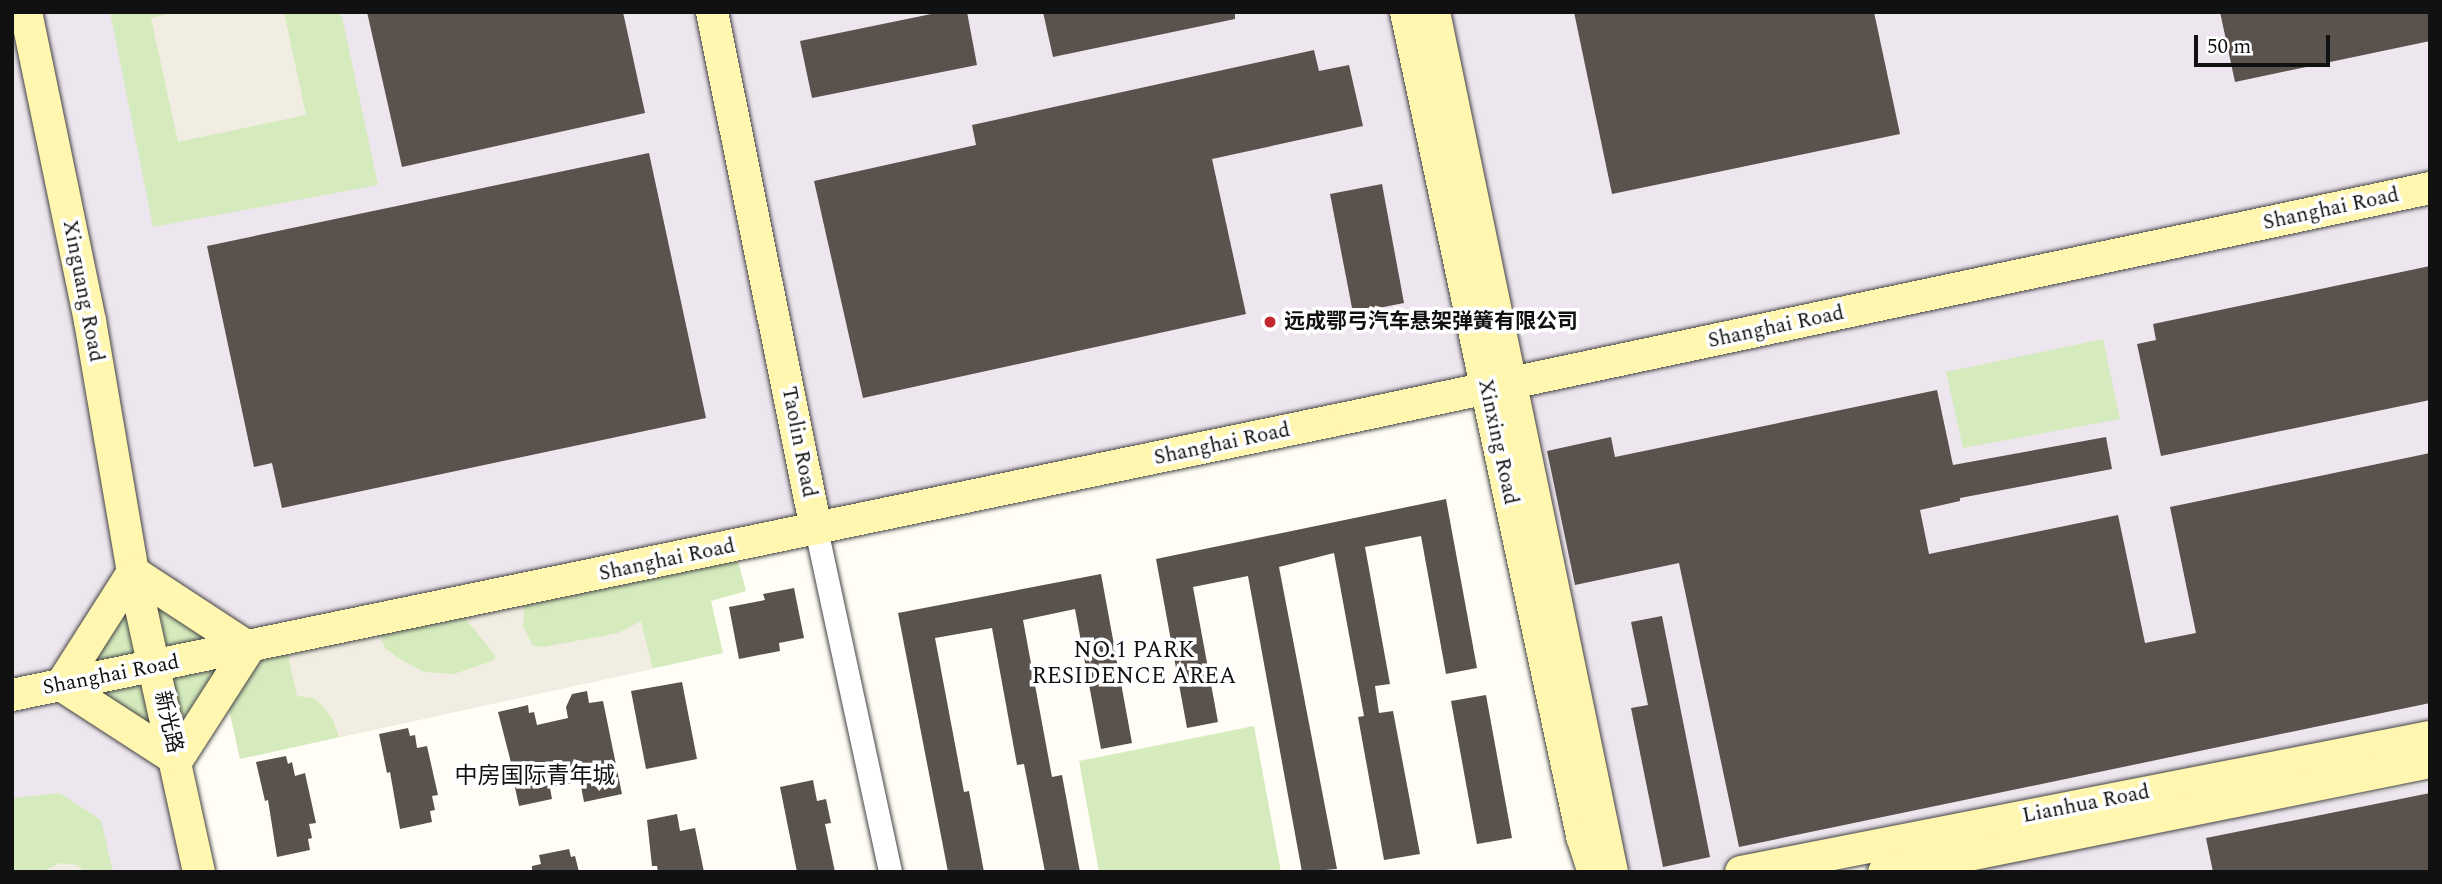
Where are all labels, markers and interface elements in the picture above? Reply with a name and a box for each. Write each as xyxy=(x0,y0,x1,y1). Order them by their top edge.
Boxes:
scale bar xyxy=(2197,21,2334,65)
text: 50 m xyxy=(2207,31,2251,63)
street label: Shanghai Road xyxy=(2261,182,2401,236)
street label: Xinguang Road xyxy=(57,218,109,364)
street label: Shanghai Road xyxy=(1706,300,1846,354)
place label: 远成鄂弓汽车悬架弹簧有限公司 xyxy=(1284,309,1578,335)
marker: 远成鄂弓汽车悬架弹簧有限公司 xyxy=(1262,314,1278,330)
street label: Xinxing Road xyxy=(1472,377,1524,507)
street label: Taolin Road xyxy=(776,384,822,500)
street label: Shanghai Road xyxy=(1152,417,1292,471)
street label: Shanghai Road xyxy=(597,533,737,587)
district label: NO.1 PARK RESIDENCE AREA xyxy=(1019,637,1249,691)
street label: Shanghai Road xyxy=(41,649,181,701)
street label: 新光路 xyxy=(149,688,187,756)
district label: 中房国际青年城 xyxy=(455,763,615,791)
street label: Lianhua Road xyxy=(2020,779,2152,829)

